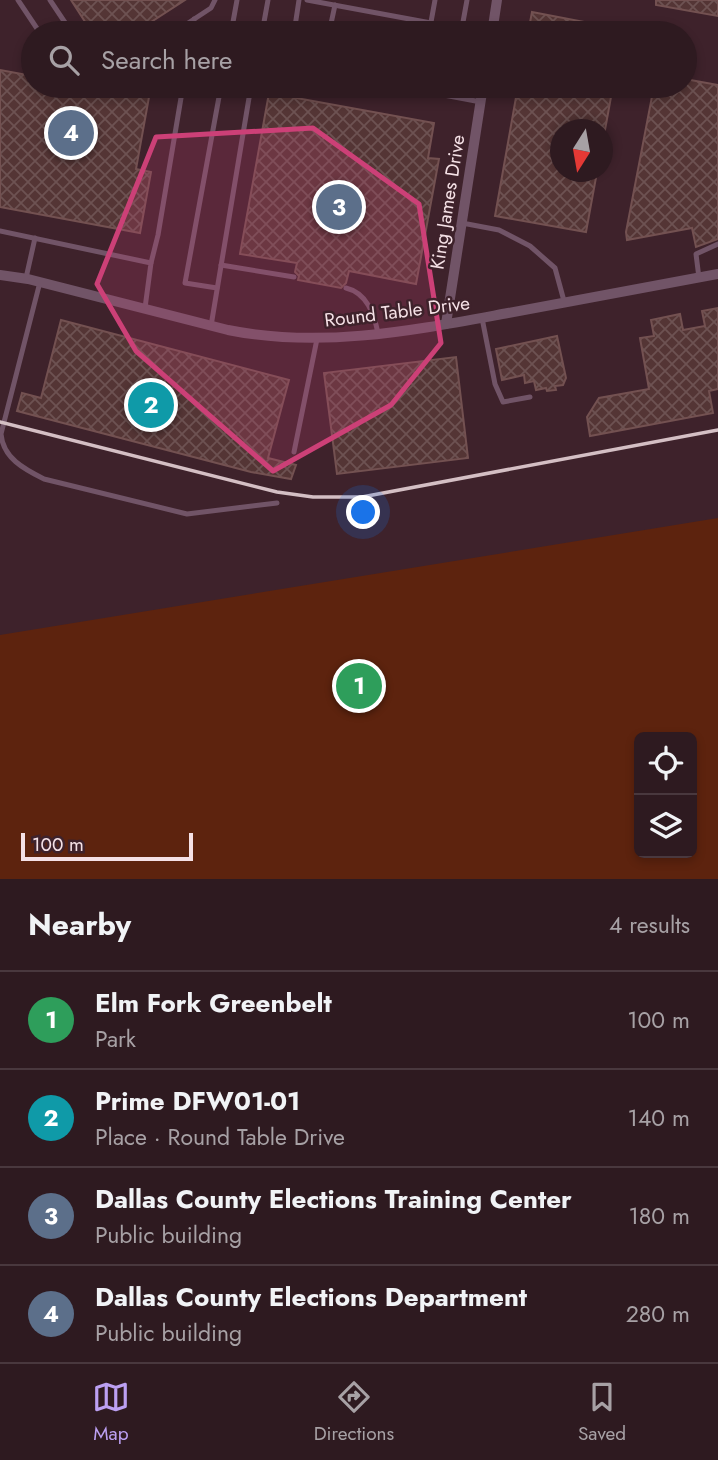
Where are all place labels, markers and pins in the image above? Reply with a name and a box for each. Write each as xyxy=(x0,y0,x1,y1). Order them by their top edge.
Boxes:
pin: 4 xyxy=(48,107,94,159)
pin: 3 xyxy=(316,181,362,233)
pin: 2 xyxy=(128,379,174,431)
pin: 1 xyxy=(336,660,382,712)

